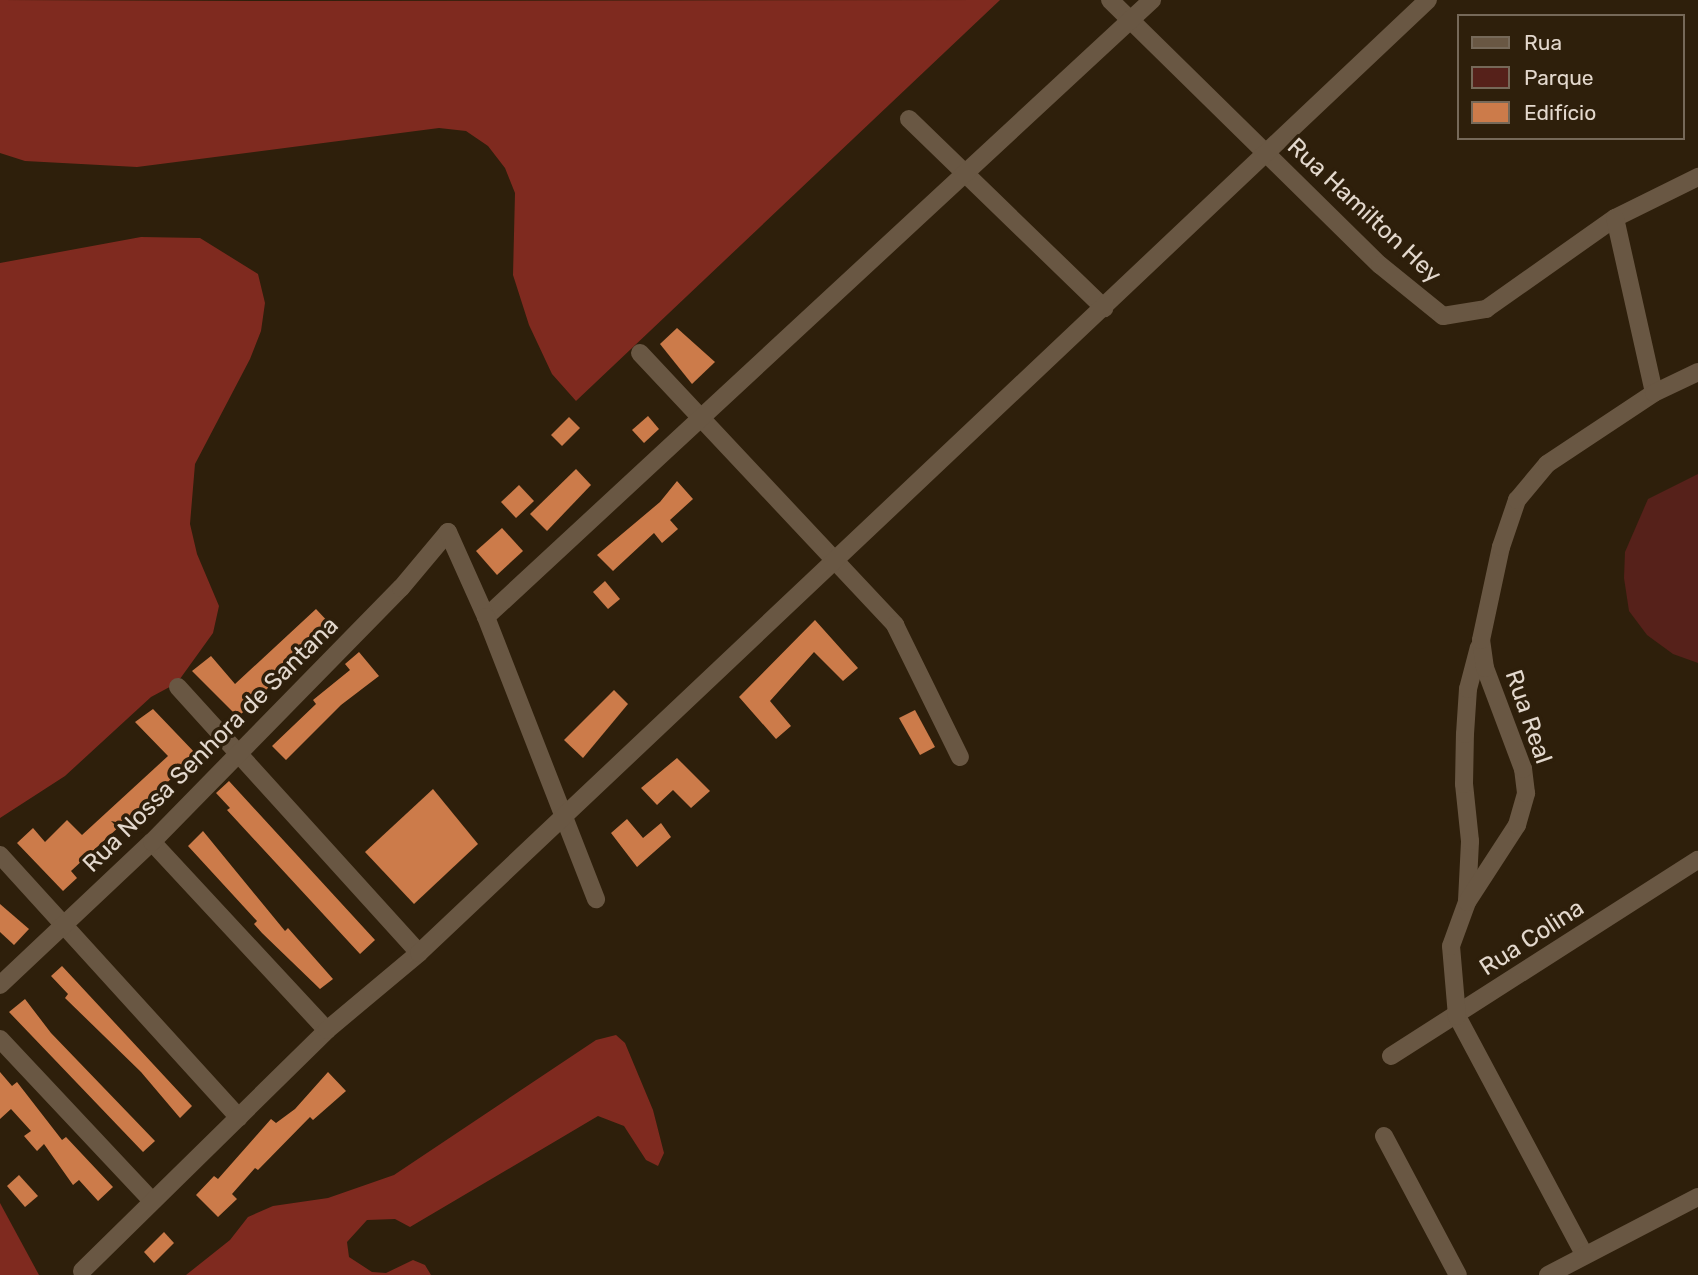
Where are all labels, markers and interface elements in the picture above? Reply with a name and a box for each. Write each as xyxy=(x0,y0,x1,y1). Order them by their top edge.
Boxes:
legend xyxy=(1456,14,1684,140)
text: Rua xyxy=(1524,30,1562,55)
text: Parque xyxy=(1524,65,1594,90)
text: Edifício xyxy=(1524,100,1596,125)
street label: Rua Hamilton Hey xyxy=(1281,132,1447,290)
street label: Rua Nossa Senhora de Santana xyxy=(77,611,345,879)
street label: Rua Real xyxy=(1499,666,1557,768)
street label: Rua Colina xyxy=(1474,894,1590,982)

